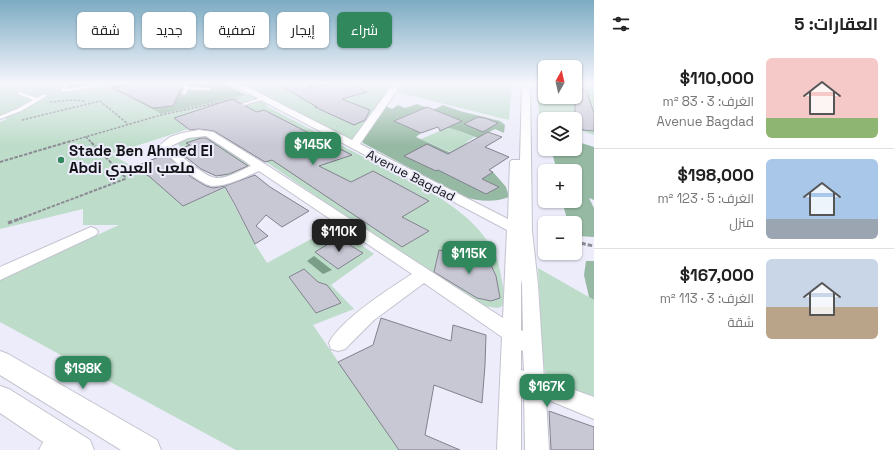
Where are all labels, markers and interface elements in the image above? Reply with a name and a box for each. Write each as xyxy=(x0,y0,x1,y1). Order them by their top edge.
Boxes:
chip: شقة xyxy=(77,12,134,48)
chip: جديد xyxy=(142,12,196,48)
chip: تصفية xyxy=(204,12,269,48)
chip: إيجار xyxy=(277,12,329,48)
chip: شراء xyxy=(337,12,392,48)
icon: filters xyxy=(610,13,632,35)
text: العقارات: 5 xyxy=(794,13,878,35)
north arrow xyxy=(538,60,582,104)
map controls xyxy=(538,60,582,260)
text: $110,000 xyxy=(680,67,754,89)
icon: home xyxy=(798,74,846,122)
text: الغرف: 3 · 83 m² xyxy=(662,93,754,110)
button: layers xyxy=(538,112,582,156)
text: Avenue Bagdad xyxy=(656,113,754,130)
pin: $145K xyxy=(285,132,341,166)
text: $145K xyxy=(294,136,332,153)
place label: Stade Ben Ahmed El Abdi ملعب العبدي xyxy=(69,141,213,180)
street label: Avenue Bagdad xyxy=(363,146,458,205)
marker: Stade Ben Ahmed El Abdi ملعب العبدي xyxy=(56,155,66,165)
button: + xyxy=(538,164,582,208)
text: $198,000 xyxy=(677,164,754,186)
icon: home xyxy=(798,175,846,223)
text: الغرف: 5 · 123 m² xyxy=(657,190,754,207)
text: منزل xyxy=(729,214,754,231)
button: − xyxy=(538,216,582,260)
pin: $110K xyxy=(311,219,367,253)
text: $110K xyxy=(321,223,357,240)
pin: $115K xyxy=(441,241,497,275)
text: $115K xyxy=(451,245,487,262)
text: $167,000 xyxy=(680,264,754,286)
icon: home xyxy=(798,275,846,323)
text: الغرف: 3 · 113 m² xyxy=(660,290,754,307)
text: شقة xyxy=(727,314,754,331)
pin: $198K xyxy=(55,356,111,390)
text: $198K xyxy=(64,360,102,377)
pin: $167K xyxy=(519,374,575,408)
text: $167K xyxy=(529,378,565,395)

